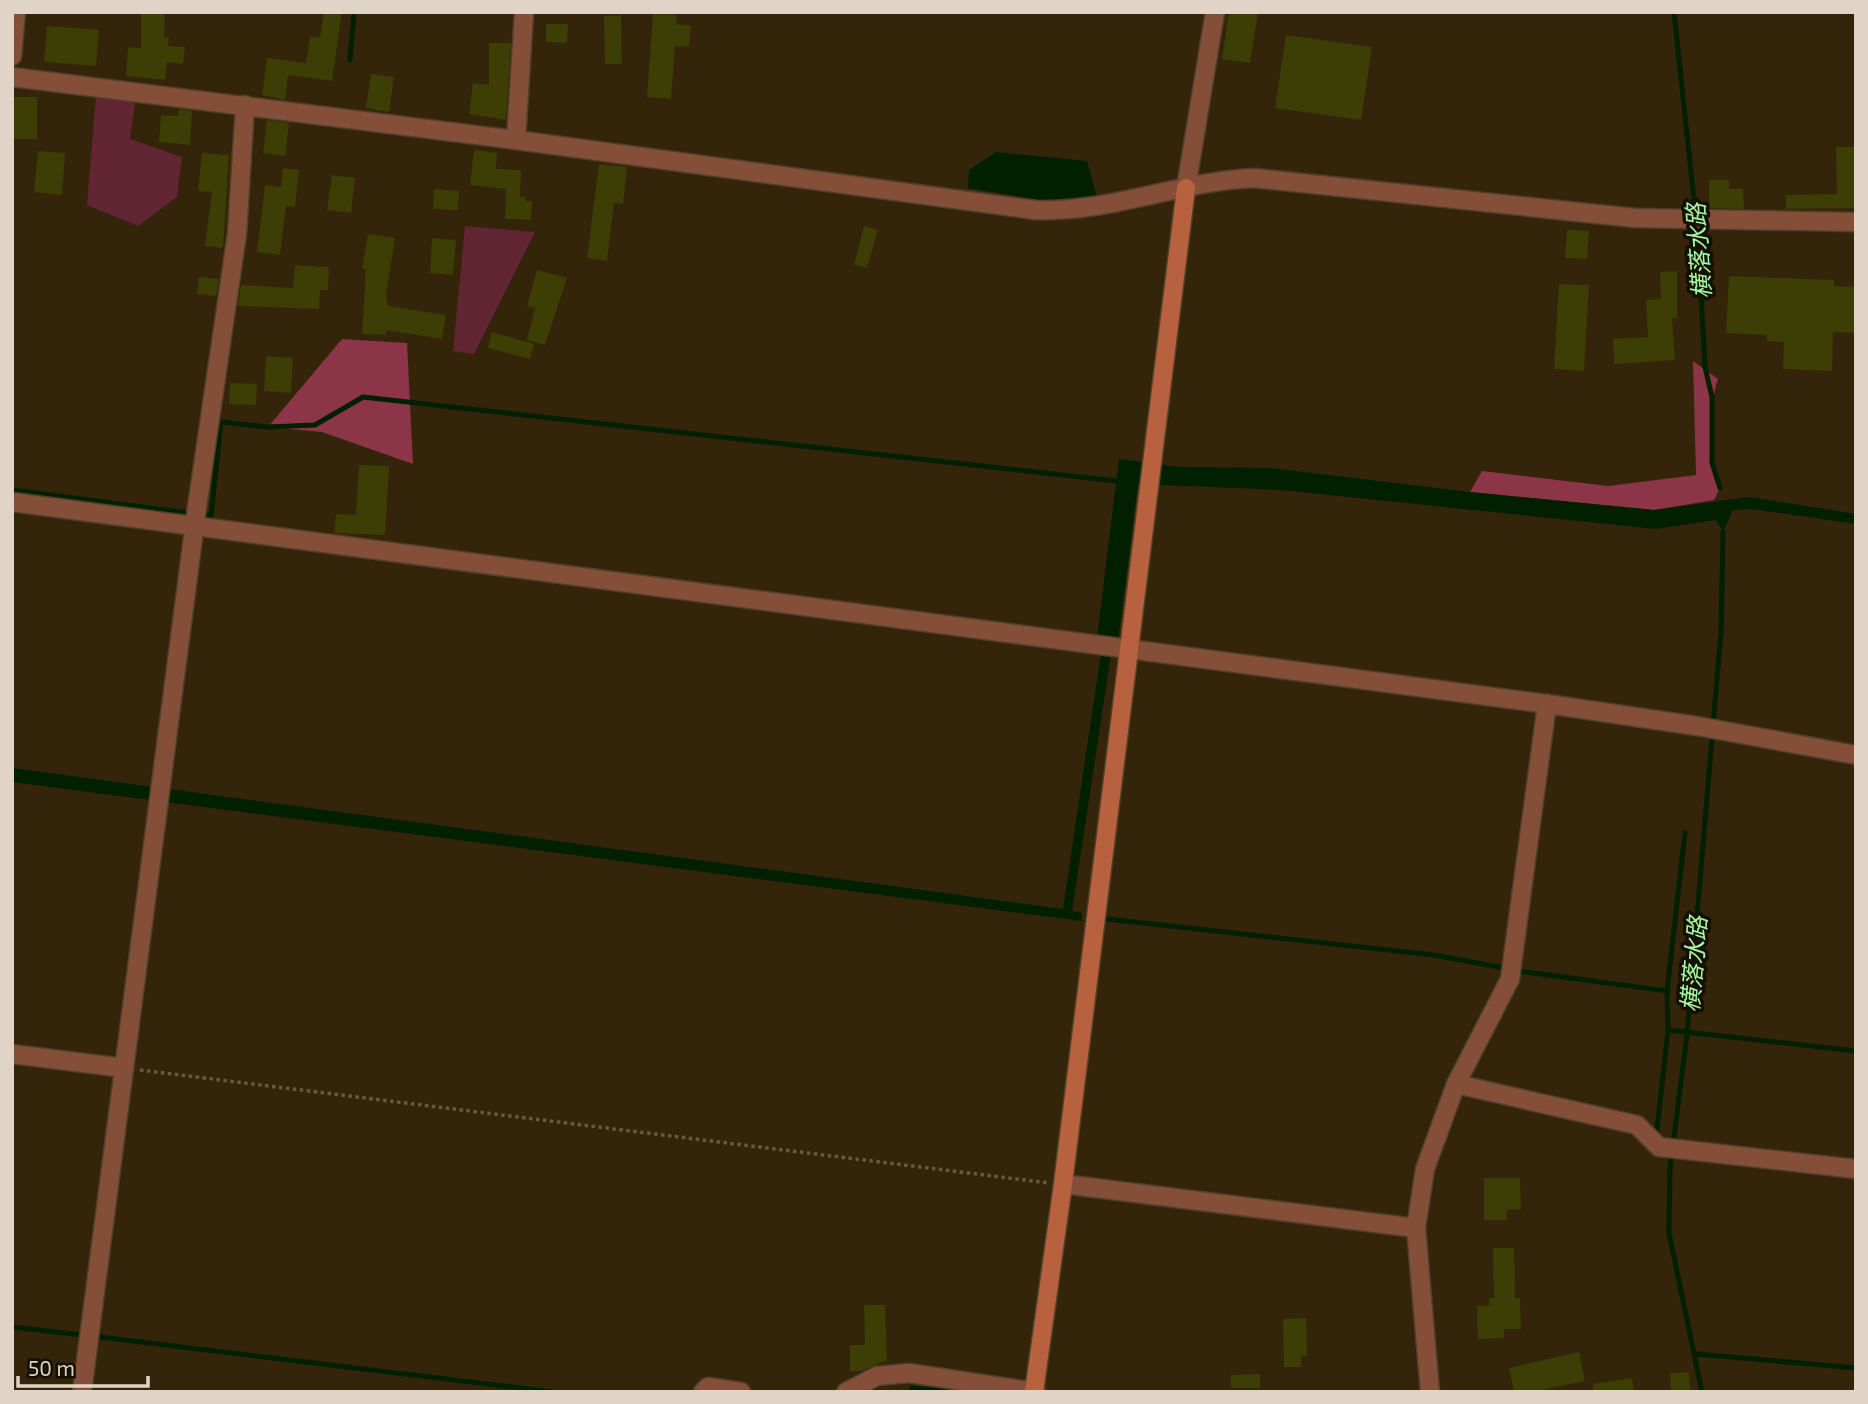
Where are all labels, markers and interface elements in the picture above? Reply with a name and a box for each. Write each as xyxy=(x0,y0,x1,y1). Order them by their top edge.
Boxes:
water label: 横落水路 xyxy=(1680,200,1716,300)
water label: 横落水路 xyxy=(1674,913,1712,1013)
scale bar xyxy=(18,1344,147,1388)
text: 50 m xyxy=(28,1355,75,1380)

